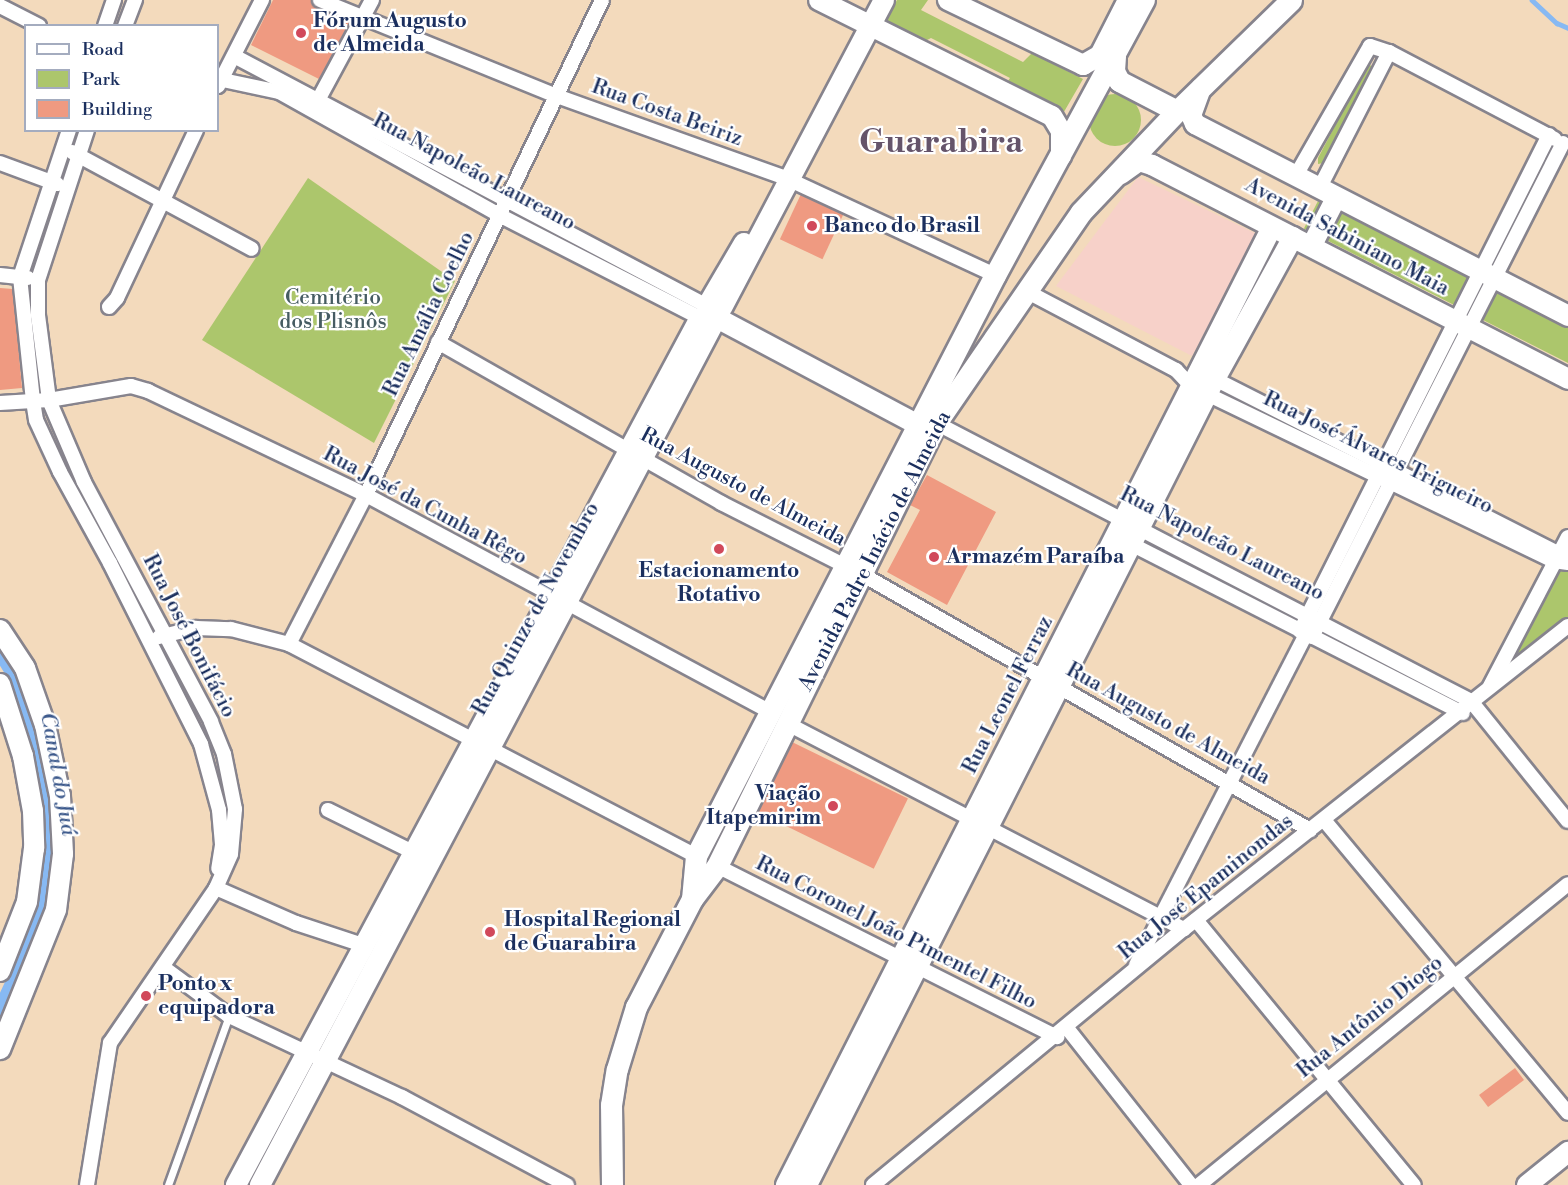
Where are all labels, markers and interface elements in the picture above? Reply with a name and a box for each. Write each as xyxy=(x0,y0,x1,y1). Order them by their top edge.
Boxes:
place label: Fórum Augusto de Almeida xyxy=(313,8,467,58)
legend xyxy=(24,24,219,132)
marker: Fórum Augusto de Almeida xyxy=(294,26,308,40)
text: Road xyxy=(82,38,124,61)
text: Park xyxy=(82,68,119,91)
street label: Rua Costa Beiriz xyxy=(588,74,746,152)
text: Building xyxy=(82,98,152,121)
street label: Rua Napoleão Laureano xyxy=(368,108,580,236)
district label: Guarabira xyxy=(859,123,1023,163)
street label: Avenida Sabiniano Maia xyxy=(1241,172,1453,302)
place label: Banco do Brasil xyxy=(824,213,980,239)
marker: Banco do Brasil xyxy=(805,219,819,233)
street label: Rua Amália Coelho xyxy=(378,227,480,401)
park label: Cemitério dos Plisnôs xyxy=(279,285,387,335)
street label: Rua José Álvares Trigueiro xyxy=(1259,386,1497,520)
street label: Avenida Padre Inácio de Almeida xyxy=(793,407,957,695)
street label: Rua Augusto de Almeida xyxy=(636,422,850,552)
street label: Rua José da Cunha Rêgo xyxy=(319,442,531,570)
street label: Rua Napoleão Laureano xyxy=(1116,482,1328,606)
street label: Rua Quinze de Novembro xyxy=(467,498,605,720)
marker: Estacionamento Rotativo xyxy=(712,542,726,556)
place label: Armazém Paraíba xyxy=(946,544,1124,570)
street label: Rua José Bonifácio xyxy=(137,550,241,722)
marker: Armazém Paraíba xyxy=(927,550,941,564)
place label: Estacionamento Rotativo xyxy=(639,558,799,608)
street label: Rua Leonel Ferraz xyxy=(957,612,1059,778)
street label: Rua Augusto de Almeida xyxy=(1062,657,1274,791)
water label: Canal do Juá xyxy=(34,710,82,838)
place label: Viação Itapemirim xyxy=(706,781,821,831)
marker: Viação Itapemirim xyxy=(826,799,840,813)
street label: Rua José Epaminondas xyxy=(1114,809,1298,965)
street label: Rua Coronel João Pimentel Filho xyxy=(751,851,1041,1015)
place label: Hospital Regional de Guarabira xyxy=(504,907,681,957)
marker: Hospital Regional de Guarabira xyxy=(481,923,499,941)
street label: Rua Antônio Diogo xyxy=(1292,950,1448,1084)
place label: Ponto x equipadora xyxy=(158,971,275,1021)
marker: Ponto x equipadora xyxy=(139,989,153,1003)

